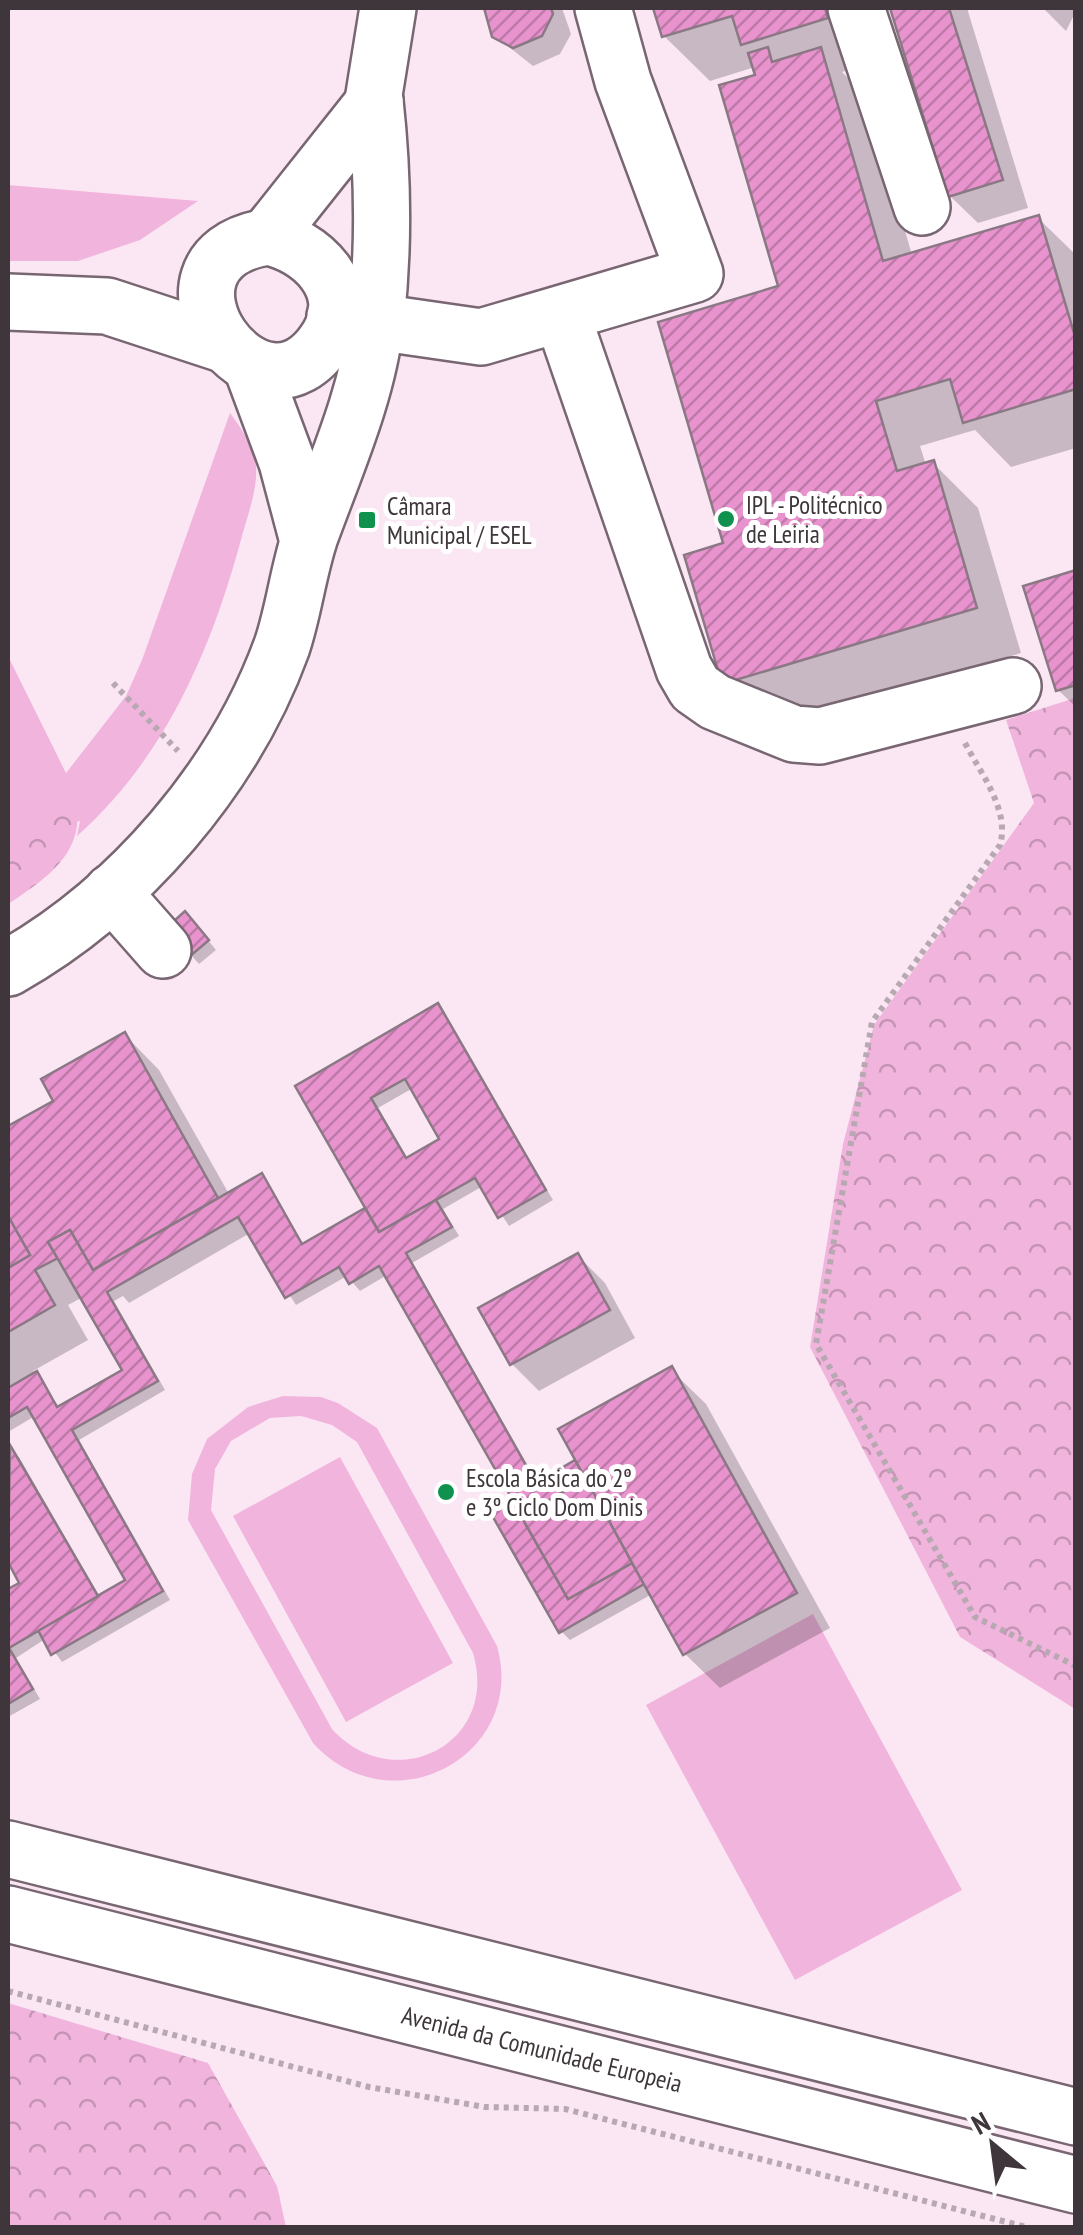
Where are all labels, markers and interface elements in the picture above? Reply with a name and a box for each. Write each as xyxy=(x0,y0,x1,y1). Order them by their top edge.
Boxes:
place label: IPL - Politécnico de Leiria xyxy=(746,489,883,550)
place label: Câmara Municipal / ESEL xyxy=(387,490,532,551)
marker: IPL - Politécnico de Leiria xyxy=(715,508,737,530)
marker: Câmara Municipal / ESEL xyxy=(356,509,378,531)
place label: Escola Básica do 2º e 3º Ciclo Dom Dinis xyxy=(466,1462,643,1523)
marker: Escola Básica do 2º e 3º Ciclo Dom Dinis xyxy=(435,1481,457,1503)
street label: Avenida da Comunidade Europeia xyxy=(398,1999,686,2099)
north arrow xyxy=(943,2095,1043,2195)
text: N xyxy=(965,2103,996,2143)

